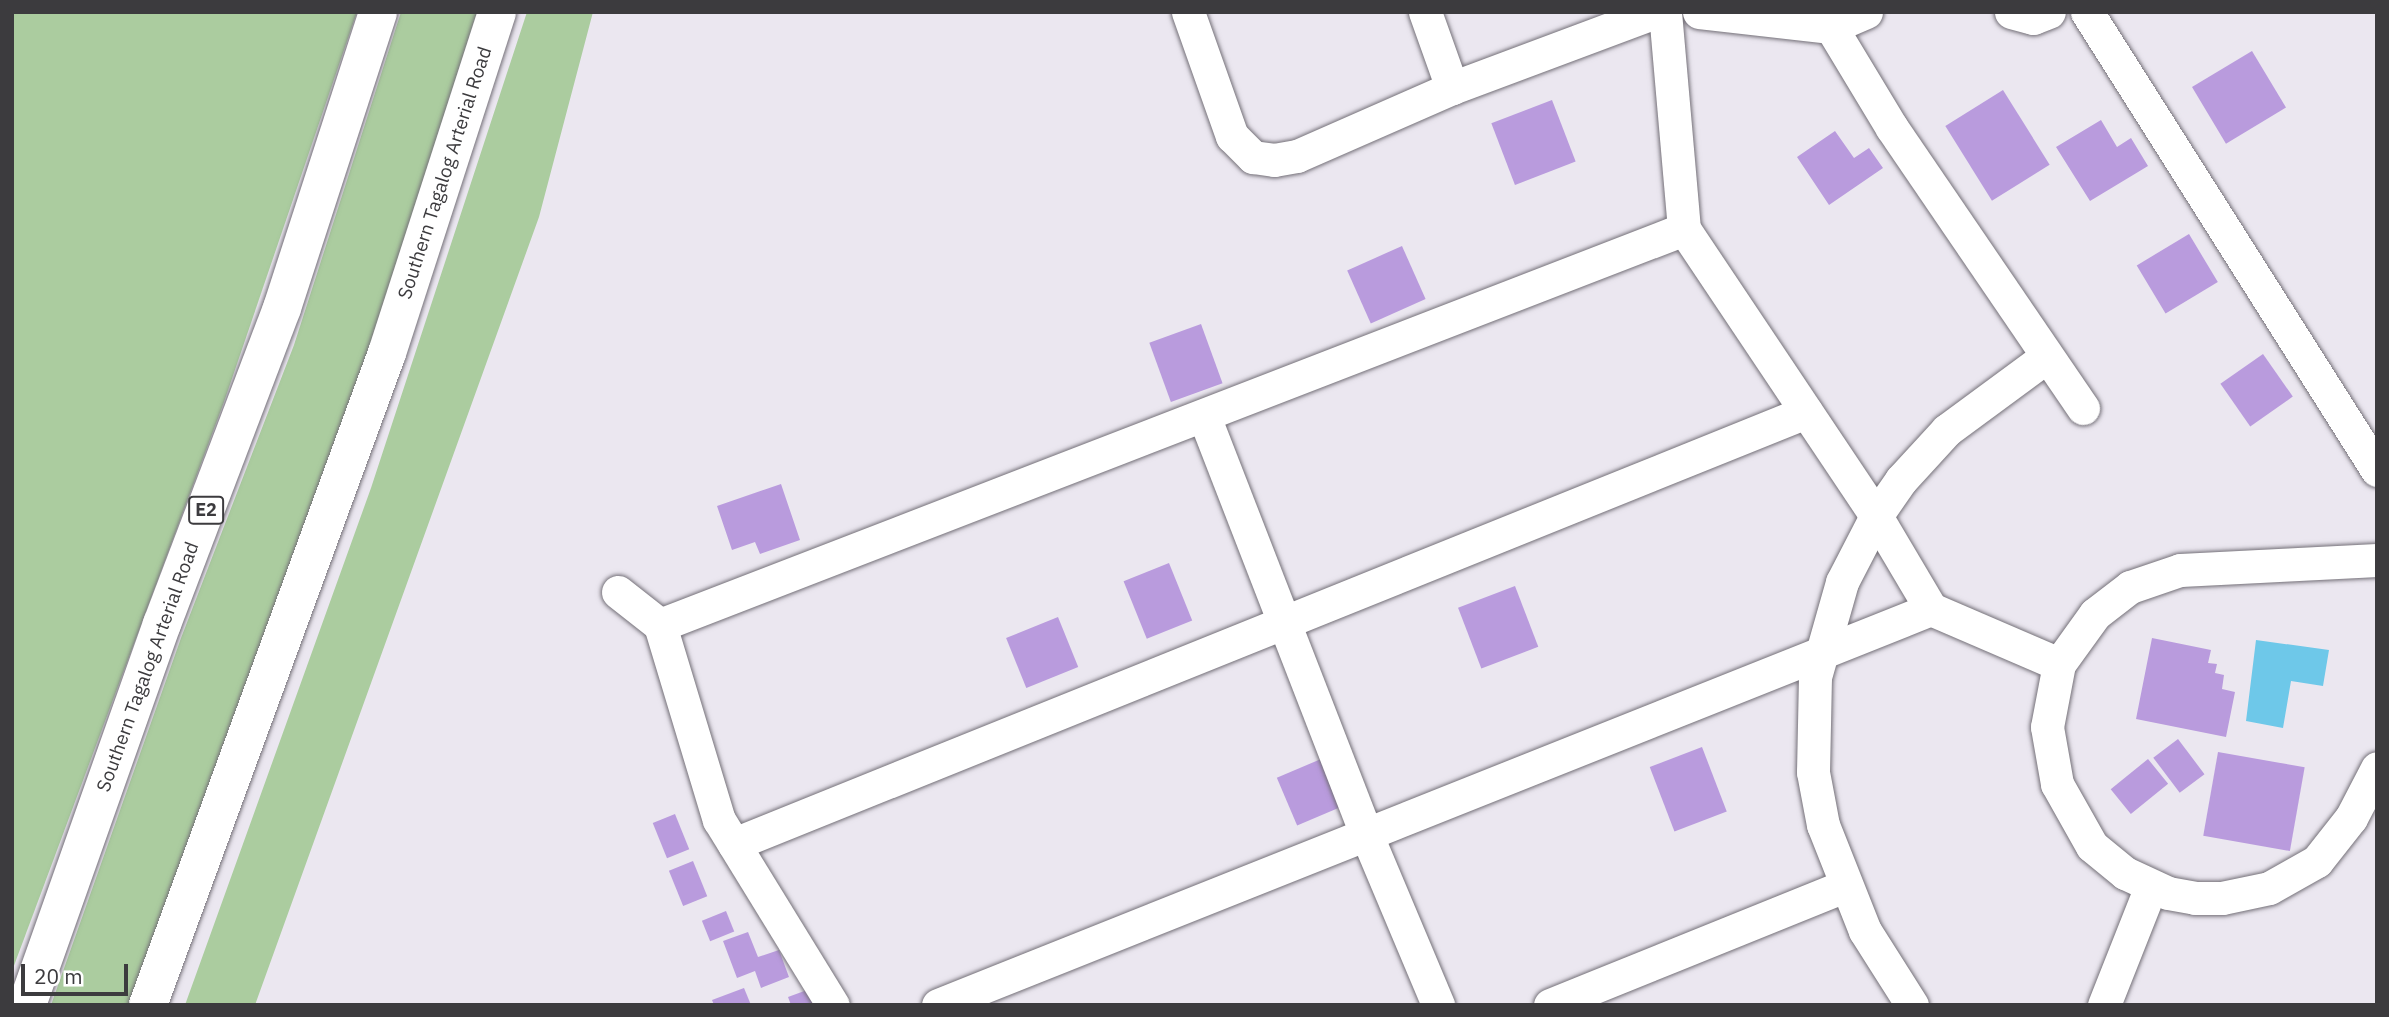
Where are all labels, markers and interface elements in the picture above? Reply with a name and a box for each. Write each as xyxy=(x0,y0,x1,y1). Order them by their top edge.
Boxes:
street label: Southern Tagalog Arterial Road xyxy=(393,44,497,302)
road number: E2 xyxy=(187,496,225,524)
street label: Southern Tagalog Arterial Road xyxy=(92,539,204,795)
scale bar xyxy=(24,950,131,994)
text: 20 m xyxy=(34,962,83,990)

